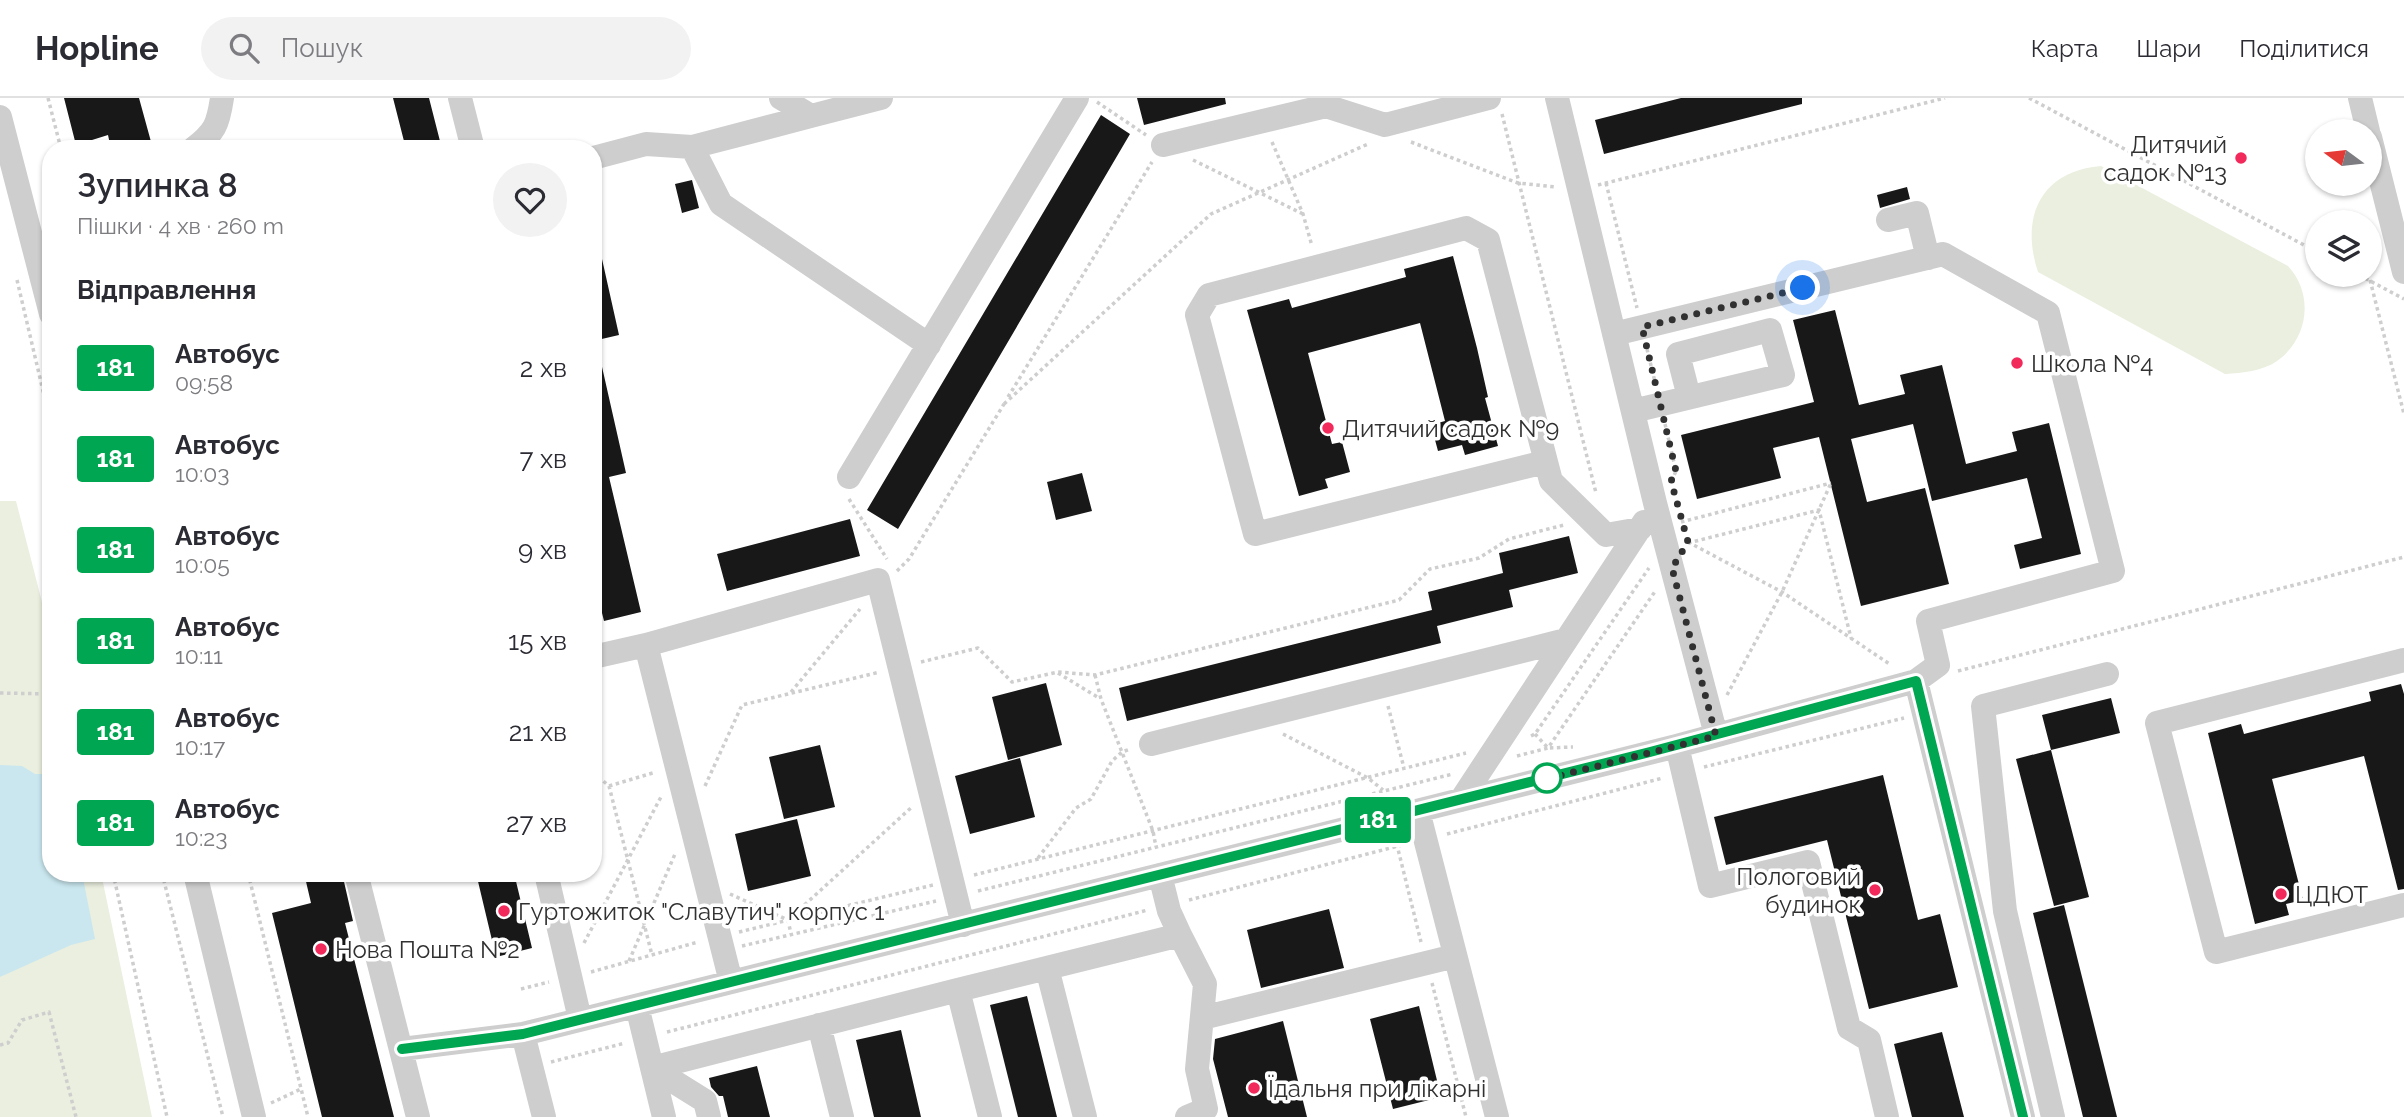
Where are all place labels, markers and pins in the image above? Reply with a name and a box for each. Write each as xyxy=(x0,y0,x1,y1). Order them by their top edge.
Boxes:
place label: Дитячий садок №13 xyxy=(2103,130,2227,187)
marker: Дитячий садок №13 xyxy=(2233,150,2249,166)
place label: Школа №4 xyxy=(2031,349,2153,378)
marker: Школа №4 xyxy=(2009,355,2025,371)
place label: Дитячий садок №9 xyxy=(1342,414,1559,443)
marker: Дитячий садок №9 xyxy=(1320,420,1336,436)
unlabelled marker xyxy=(1532,763,1562,793)
place label: Пологовий будинок xyxy=(1736,862,1861,919)
place label: ЦДЮТ xyxy=(2295,880,2368,909)
marker: Пологовий будинок xyxy=(1867,882,1883,898)
marker: ЦДЮТ xyxy=(2273,886,2289,902)
place label: Гуртожиток "Славутич" корпус 1 xyxy=(518,897,884,926)
marker: Гуртожиток "Славутич" корпус 1 xyxy=(496,903,512,919)
place label: Нова Пошта №2 xyxy=(335,935,520,964)
marker: Нова Пошта №2 xyxy=(313,941,329,957)
place label: Їдальня при лікарні xyxy=(1268,1074,1486,1103)
marker: Їдальня при лікарні xyxy=(1246,1080,1262,1096)

